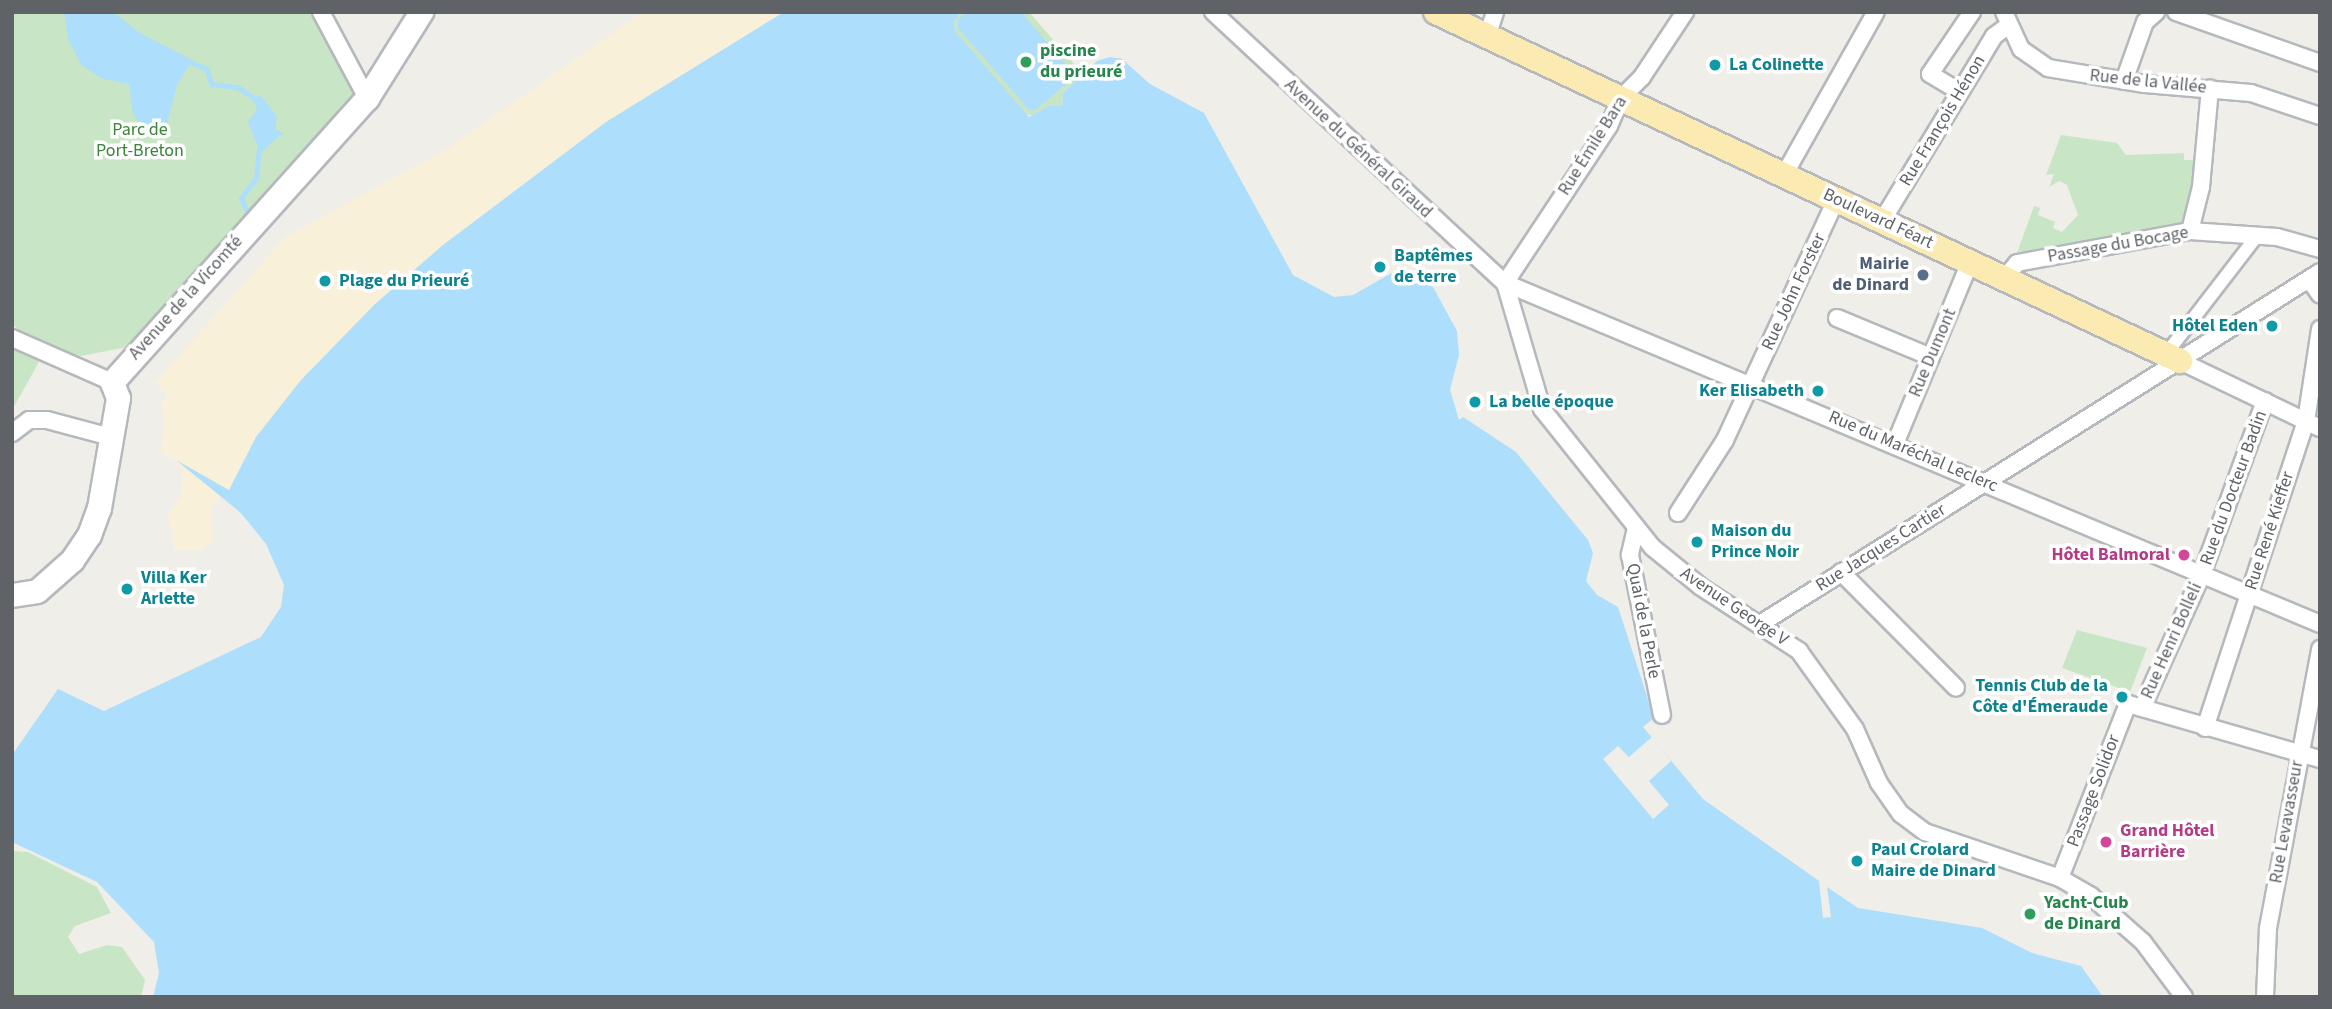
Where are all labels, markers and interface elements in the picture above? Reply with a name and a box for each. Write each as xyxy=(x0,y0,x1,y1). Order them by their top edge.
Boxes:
place label: piscine du prieuré xyxy=(1040,41,1122,84)
street label: Rue François Hénon xyxy=(1895,52,1991,190)
marker: piscine du prieuré xyxy=(1018,54,1034,70)
place label: La Colinette xyxy=(1729,54,1824,76)
marker: La Colinette xyxy=(1707,57,1723,73)
street label: Rue de la Vallée xyxy=(2089,65,2207,99)
street label: Avenue du Général Giraud xyxy=(1279,75,1437,223)
street label: Rue Émile Bara xyxy=(1554,92,1632,200)
park label: Parc de Port-Breton xyxy=(96,120,184,162)
street label: Boulevard Féart xyxy=(1819,184,1937,254)
street label: Passage du Bocage xyxy=(2046,222,2190,268)
street label: Rue John Forster xyxy=(1757,230,1831,354)
street label: Avenue de la Vicomté xyxy=(125,231,247,365)
place label: Baptêmes de terre xyxy=(1394,246,1473,288)
place label: Mairie de Dinard xyxy=(1832,254,1909,296)
marker: Baptêmes de terre xyxy=(1372,259,1388,275)
marker: Mairie de Dinard xyxy=(1915,267,1931,283)
place label: Plage du Prieuré xyxy=(339,270,469,292)
marker: Plage du Prieuré xyxy=(317,273,333,289)
street label: Rue Dumont xyxy=(1905,306,1961,400)
place label: Hôtel Eden xyxy=(2172,315,2258,337)
marker: Hôtel Eden xyxy=(2264,318,2280,334)
place label: Ker Elisabeth xyxy=(1699,380,1804,402)
marker: Ker Elisabeth xyxy=(1810,383,1826,399)
place label: La belle époque xyxy=(1489,391,1614,413)
marker: La belle époque xyxy=(1467,394,1483,410)
street label: Rue du Maréchal Leclerc xyxy=(1825,407,2001,497)
street label: Rue du Docteur Badin xyxy=(2196,408,2272,568)
street label: Rue René Kieffer xyxy=(2241,469,2299,593)
street label: Rue Jacques Cartier xyxy=(1812,499,1950,597)
place label: Maison du Prince Noir xyxy=(1711,521,1799,564)
marker: Maison du Prince Noir xyxy=(1689,534,1705,550)
place label: Hôtel Balmoral xyxy=(2051,544,2170,566)
marker: Hôtel Balmoral xyxy=(2176,547,2192,563)
street label: Quai de la Perle xyxy=(1621,561,1665,681)
street label: Avenue George V xyxy=(1676,563,1792,651)
place label: Villa Ker Arlette xyxy=(141,568,207,610)
street label: Rue Henri Bolleli xyxy=(2137,580,2207,702)
marker: Villa Ker Arlette xyxy=(119,581,135,597)
place label: Tennis Club de la Côte d'Émeraude xyxy=(1972,676,2108,718)
marker: Tennis Club de la Côte d'Émeraude xyxy=(2114,689,2130,705)
street label: Passage Solidor xyxy=(2063,732,2125,850)
street label: Rue Levavasseur xyxy=(2266,759,2308,885)
place label: Grand Hôtel Barrière xyxy=(2120,821,2215,864)
marker: Grand Hôtel Barrière xyxy=(2098,834,2114,850)
place label: Paul Crolard Maire de Dinard xyxy=(1871,840,1996,882)
marker: Paul Crolard Maire de Dinard xyxy=(1849,853,1865,869)
place label: Yacht-Club de Dinard xyxy=(2044,893,2129,936)
marker: Yacht-Club de Dinard xyxy=(2022,906,2038,922)

